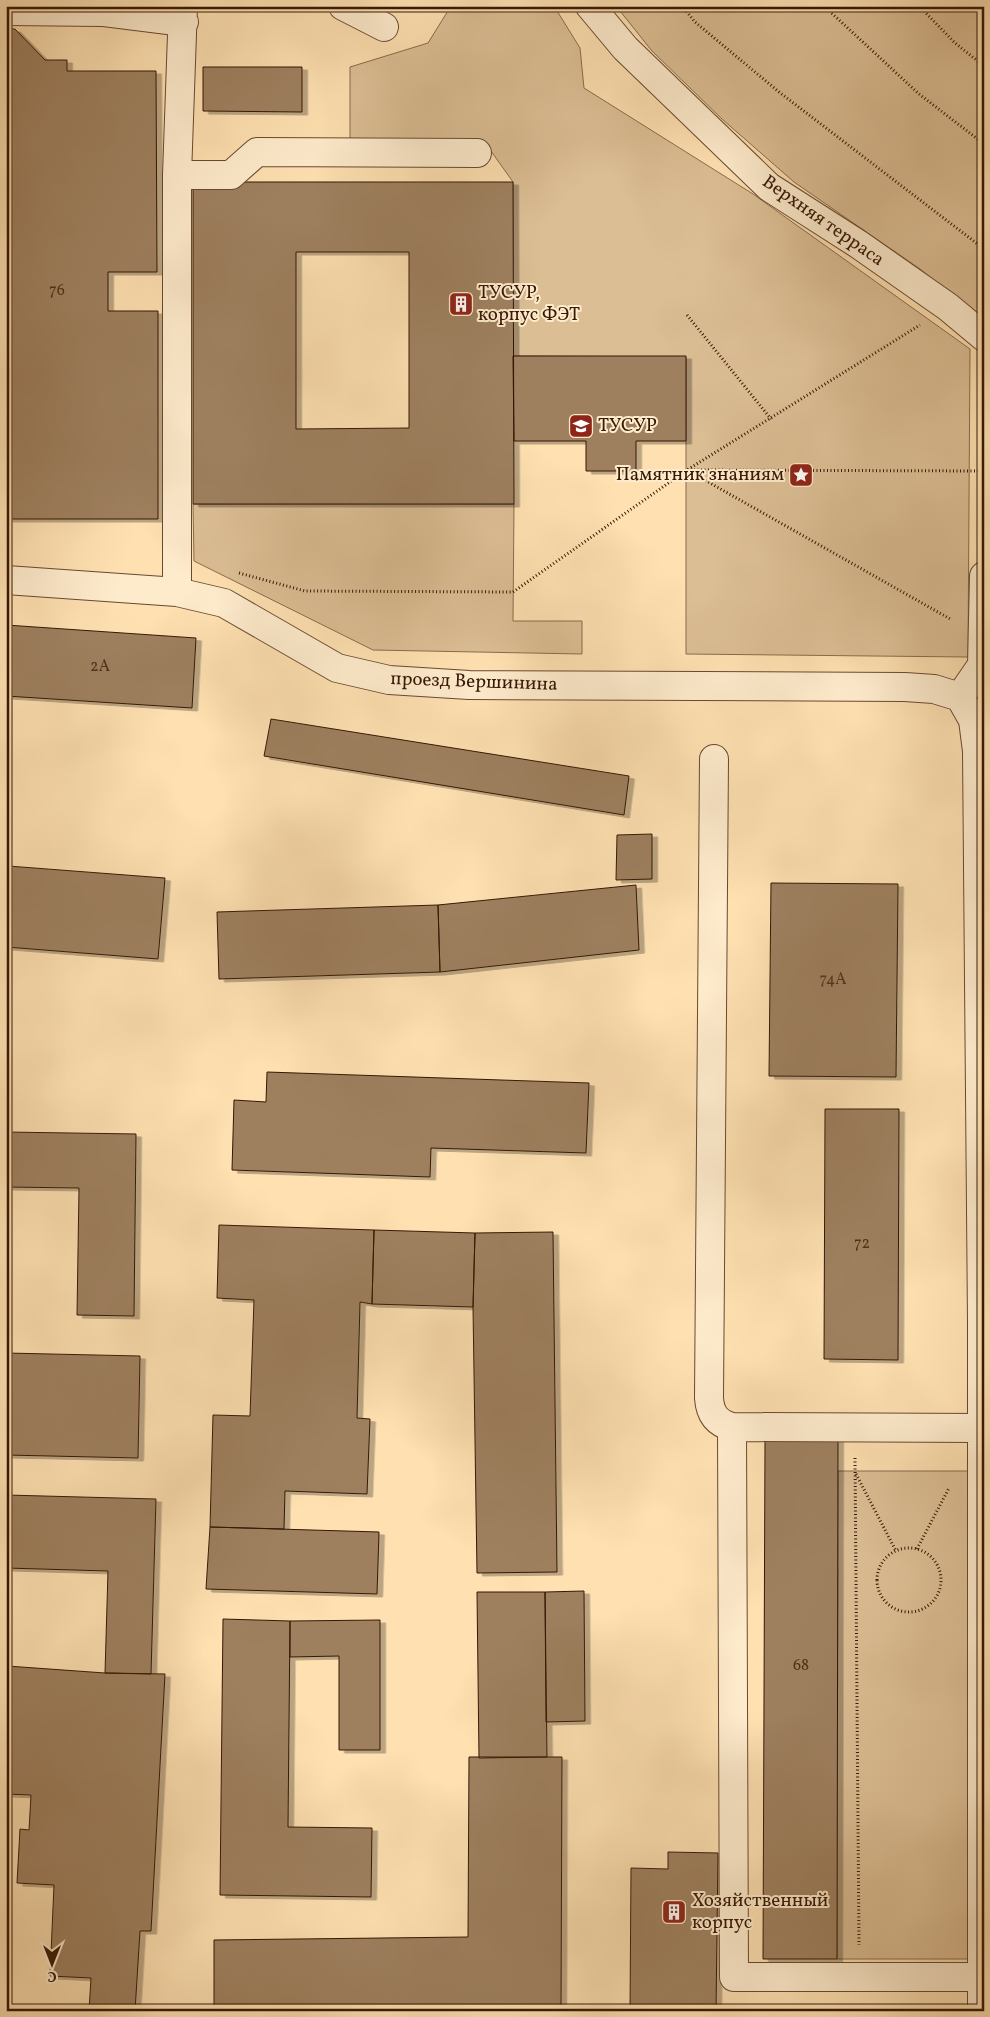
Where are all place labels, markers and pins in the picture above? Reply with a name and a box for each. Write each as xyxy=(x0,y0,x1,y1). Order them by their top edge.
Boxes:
place label: ТУСУР, корпус ФЭТ xyxy=(478,280,580,328)
building icon: ТУСУР, корпус ФЭТ xyxy=(448,291,474,317)
school or university icon: ТУСУР xyxy=(568,413,594,439)
place label: ТУСУР xyxy=(598,413,657,439)
place label: Памятник знаниям xyxy=(616,462,784,488)
place icon: Памятник знаниям xyxy=(788,462,814,488)
place label: Хозяйственный корпус xyxy=(692,1888,828,1936)
building icon: Хозяйственный корпус xyxy=(661,1899,687,1925)

